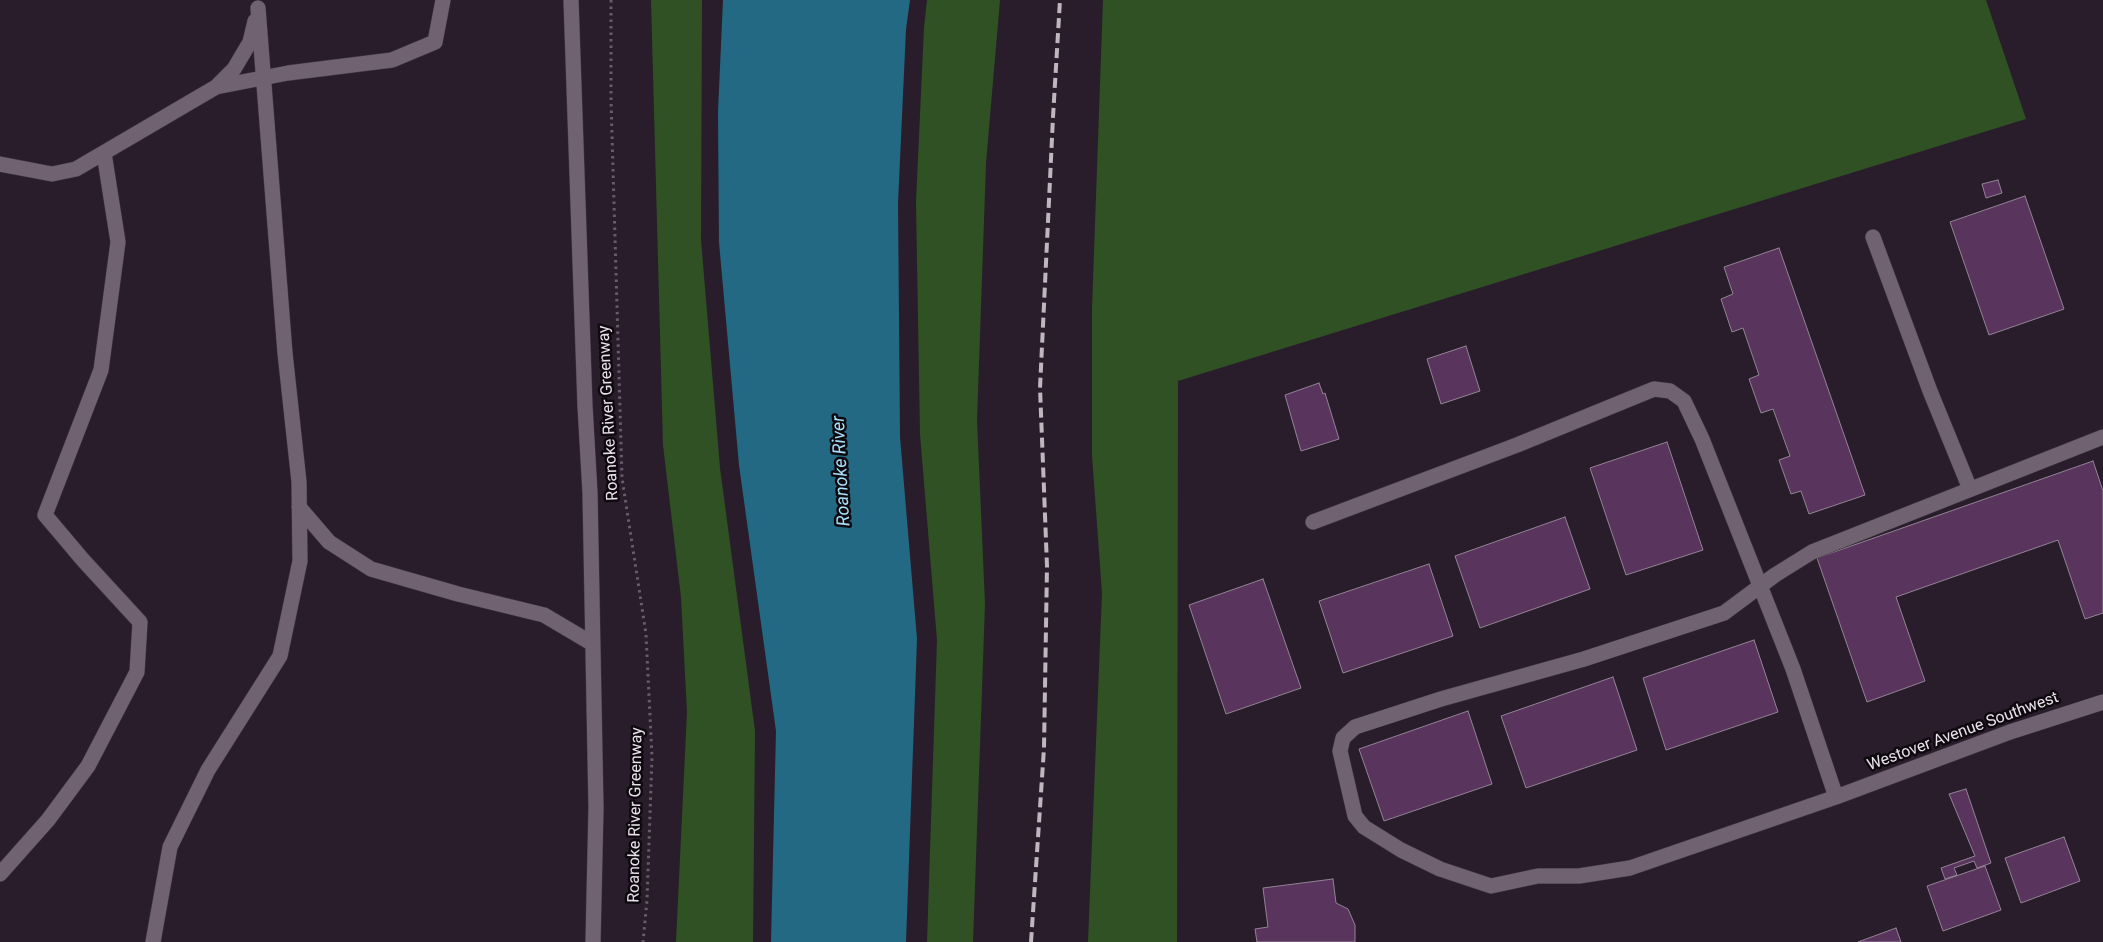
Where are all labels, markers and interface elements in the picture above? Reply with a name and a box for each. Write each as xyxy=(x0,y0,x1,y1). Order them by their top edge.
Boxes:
street label: Roanoke River Greenway xyxy=(595,325,623,501)
water label: Roanoke River xyxy=(828,415,856,527)
street label: Westover Avenue Southwest xyxy=(1865,688,2061,776)
street label: Roanoke River Greenway xyxy=(625,727,647,903)

